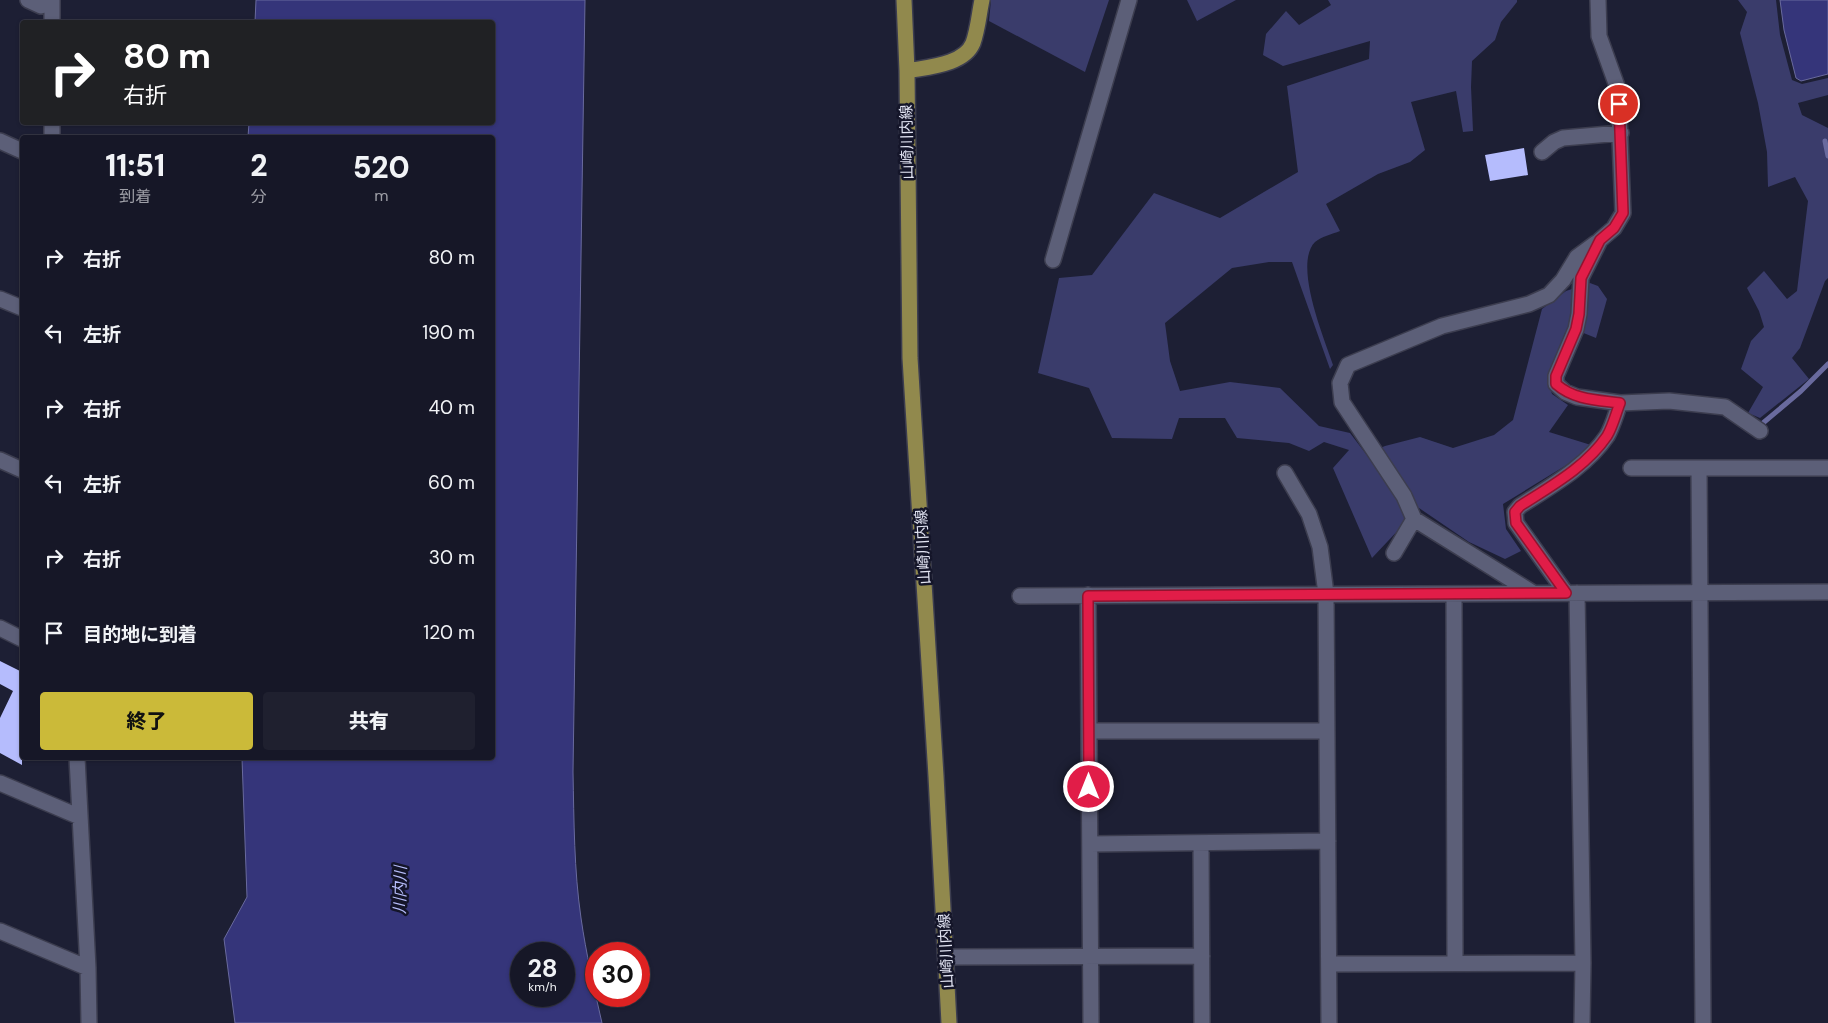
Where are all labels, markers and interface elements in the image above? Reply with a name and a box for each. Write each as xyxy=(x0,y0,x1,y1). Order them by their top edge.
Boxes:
text: 80 m xyxy=(123,33,211,79)
icon: right xyxy=(40,40,105,105)
text: 右折 xyxy=(123,81,167,110)
pin xyxy=(1598,83,1640,125)
icon: arrive xyxy=(1605,90,1633,118)
street label: 山崎川内線 xyxy=(896,104,918,180)
text: 11:51 xyxy=(105,146,165,185)
text: 2 xyxy=(250,146,268,185)
text: 520 xyxy=(353,148,410,187)
text: m xyxy=(374,185,388,206)
text: 到着 xyxy=(119,186,151,207)
text: 分 xyxy=(251,186,267,207)
icon: right xyxy=(40,244,68,272)
text: 80 m xyxy=(428,245,475,270)
text: 右折 xyxy=(83,247,121,272)
icon: left xyxy=(40,319,68,347)
text: 190 m xyxy=(422,320,475,345)
text: 左折 xyxy=(83,322,121,347)
icon: right xyxy=(40,394,68,422)
text: 40 m xyxy=(428,395,475,420)
text: 右折 xyxy=(83,397,121,422)
icon: left xyxy=(40,469,68,497)
text: 60 m xyxy=(428,470,475,495)
text: 左折 xyxy=(83,472,121,497)
street label: 山崎川内線 xyxy=(911,509,935,585)
icon: right xyxy=(40,544,68,572)
text: 30 m xyxy=(429,545,475,570)
text: 右折 xyxy=(83,547,121,572)
icon: arrive xyxy=(40,619,68,647)
text: 120 m xyxy=(423,620,475,645)
text: 目的地に到着 xyxy=(83,622,197,647)
button: 終了 xyxy=(40,692,253,750)
button: 共有 xyxy=(263,692,475,750)
position arrow xyxy=(1062,760,1114,812)
water label: 川内川 xyxy=(389,864,411,914)
street label: 山崎川内線 xyxy=(934,913,958,989)
speed limit sign: 30 xyxy=(585,942,650,1007)
text: 28 xyxy=(527,952,558,985)
text: km/h xyxy=(528,979,557,995)

